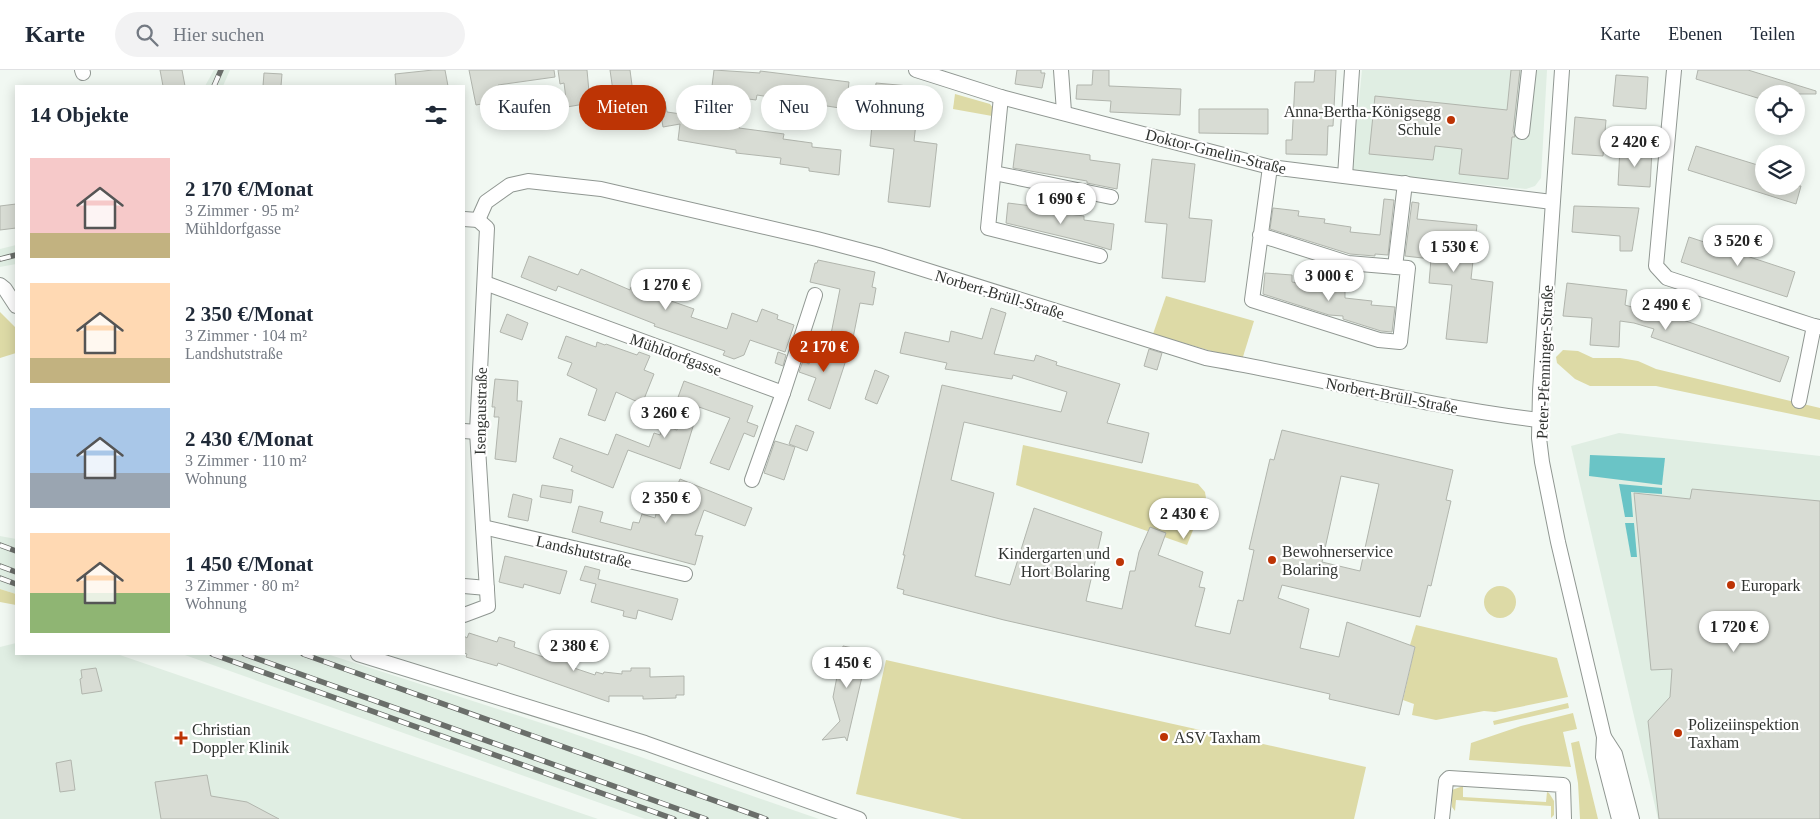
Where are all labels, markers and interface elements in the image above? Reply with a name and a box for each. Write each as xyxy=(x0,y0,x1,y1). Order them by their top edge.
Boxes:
search box xyxy=(115,12,465,57)
text: Karte xyxy=(25,21,85,47)
icon: search xyxy=(133,21,161,49)
text: Hier suchen xyxy=(173,24,264,45)
text: Karte xyxy=(1600,24,1640,44)
text: Ebenen xyxy=(1668,24,1722,44)
text: Teilen xyxy=(1750,24,1795,44)
chip: Kaufen xyxy=(480,85,569,130)
chip: Mieten xyxy=(579,85,666,130)
chip: Filter xyxy=(676,85,751,130)
chip: Neu xyxy=(761,85,827,130)
chip: Wohnung xyxy=(837,85,943,130)
map controls xyxy=(1755,85,1805,195)
button: locate xyxy=(1755,85,1805,135)
icon: filters xyxy=(422,101,450,129)
text: 14 Objekte xyxy=(30,103,129,127)
place label: Anna-Bertha-Königsegg Schule xyxy=(1284,103,1441,138)
marker: Anna-Bertha-Königsegg Schule xyxy=(1445,114,1457,126)
street label: Doktor-Gmelin-Straße xyxy=(1144,126,1288,177)
pin: 2 420 € xyxy=(1589,126,1681,168)
text: 2 420 € xyxy=(1611,133,1659,150)
button: layers xyxy=(1755,145,1805,195)
text: 2 170 €/Monat xyxy=(185,177,313,201)
icon: home xyxy=(70,178,130,238)
pin: 1 690 € xyxy=(1015,182,1107,225)
text: 1 690 € xyxy=(1037,190,1085,207)
text: 3 Zimmer · 95 m² xyxy=(185,202,299,219)
text: Mühldorfgasse xyxy=(185,220,281,237)
pin: 3 520 € xyxy=(1692,224,1784,267)
pin: 1 530 € xyxy=(1408,230,1500,273)
text: 3 520 € xyxy=(1714,232,1762,249)
text: 1 530 € xyxy=(1430,238,1478,255)
pin: 3 000 € xyxy=(1283,260,1375,302)
street label: Norbert-Brüll-Straße xyxy=(933,267,1067,322)
text: 3 000 € xyxy=(1305,267,1353,284)
pin: 1 270 € xyxy=(620,268,712,311)
text: 1 270 € xyxy=(642,276,690,293)
street label: Peter-Pfenninger-Straße xyxy=(1533,285,1557,439)
pin: 2 490 € xyxy=(1620,288,1712,331)
text: 2 490 € xyxy=(1642,296,1690,313)
text: 2 350 €/Monat xyxy=(185,302,313,326)
icon: home xyxy=(70,303,130,363)
text: 3 Zimmer · 104 m² xyxy=(185,327,307,344)
street label: Mühldorfgasse xyxy=(627,330,724,380)
pin: 2 170 € xyxy=(778,330,870,373)
text: 2 170 € xyxy=(800,338,848,355)
text: Landshutstraße xyxy=(185,345,283,362)
street label: Isengaustraße xyxy=(471,367,491,455)
street label: Norbert-Brüll-Straße xyxy=(1324,374,1459,417)
pin: 3 260 € xyxy=(619,396,711,439)
text: 3 260 € xyxy=(641,404,689,421)
text: 2 430 €/Monat xyxy=(185,427,313,451)
icon: home xyxy=(70,428,130,488)
text: 3 Zimmer · 110 m² xyxy=(185,452,307,469)
text: Wohnung xyxy=(185,470,247,487)
pin: 2 350 € xyxy=(620,482,712,524)
text: 2 350 € xyxy=(642,489,690,506)
pin: 2 430 € xyxy=(1138,498,1230,540)
text: 2 430 € xyxy=(1160,505,1208,522)
street label: Landshutstraße xyxy=(534,532,633,571)
place label: Bewohnerservice Bolaring xyxy=(1282,543,1393,579)
place label: Kindergarten und Hort Bolaring xyxy=(998,545,1110,581)
text: 1 450 €/Monat xyxy=(185,552,313,576)
icon: home xyxy=(70,553,130,613)
marker: Bewohnerservice Bolaring xyxy=(1266,554,1278,566)
marker: Kindergarten und Hort Bolaring xyxy=(1114,556,1126,568)
text: 3 Zimmer · 80 m² xyxy=(185,577,299,594)
place label: Europark xyxy=(1741,577,1801,595)
marker: Europark xyxy=(1725,579,1737,591)
text: Wohnung xyxy=(185,595,247,612)
pin: 1 720 € xyxy=(1688,610,1780,653)
text: 1 720 € xyxy=(1710,618,1758,635)
pin: 2 380 € xyxy=(528,630,620,672)
text: 2 380 € xyxy=(550,637,598,654)
pin: 1 450 € xyxy=(801,646,893,689)
text: 1 450 € xyxy=(823,654,871,671)
place label: Polizeiinspektion Taxham xyxy=(1688,716,1799,751)
place label: Christian Doppler Klinik xyxy=(192,721,289,757)
marker: Polizeiinspektion Taxham xyxy=(1672,727,1684,739)
place label: ASV Taxham xyxy=(1174,729,1261,746)
marker: Christian Doppler Klinik xyxy=(174,731,188,745)
marker: ASV Taxham xyxy=(1158,731,1170,743)

